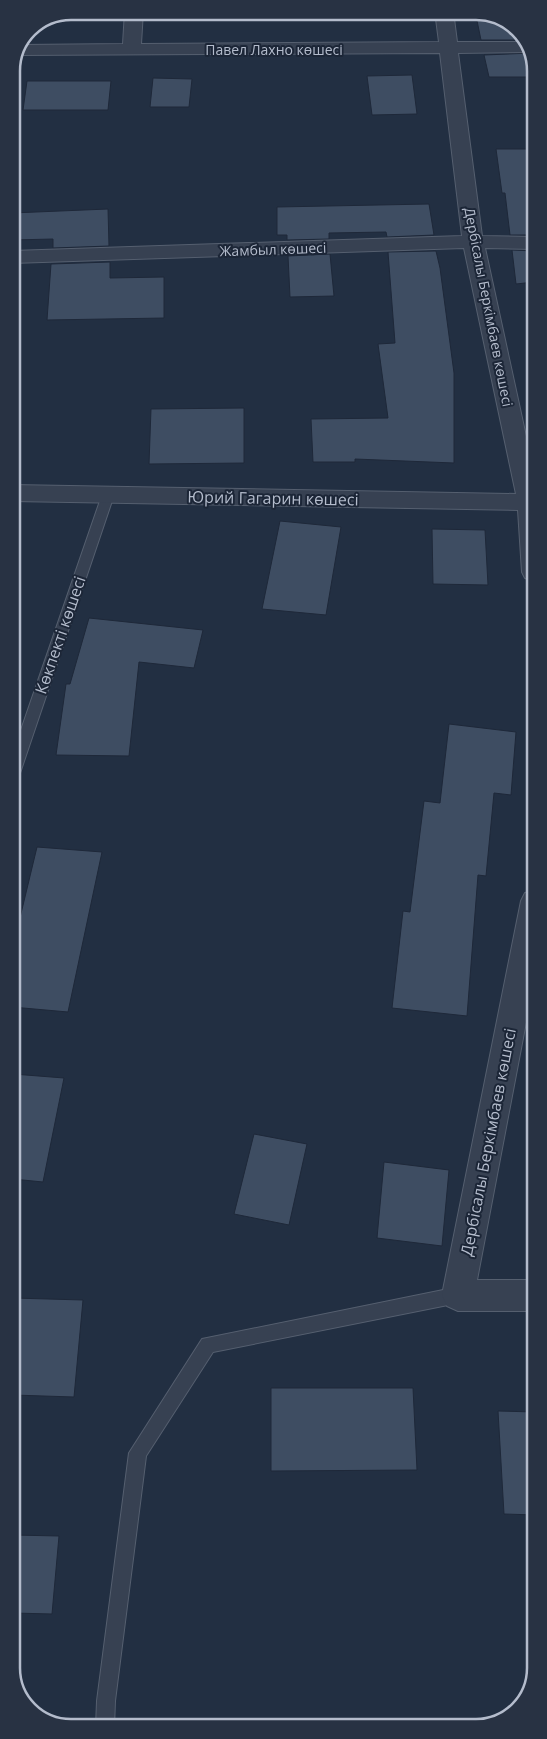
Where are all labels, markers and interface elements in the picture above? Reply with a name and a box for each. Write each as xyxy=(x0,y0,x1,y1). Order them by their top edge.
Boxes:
street label: Павел Лахно көшесі xyxy=(205,40,343,59)
street label: Дербісалы Беркімбаев көшесі xyxy=(460,206,518,408)
street label: Жамбыл көшесі xyxy=(219,238,327,260)
street label: Юрий Гагарин көшесі xyxy=(187,486,359,510)
street label: Көкпекті көшесі xyxy=(30,573,90,697)
street label: Дербісалы Беркімбаев көшесі xyxy=(455,1026,521,1258)

